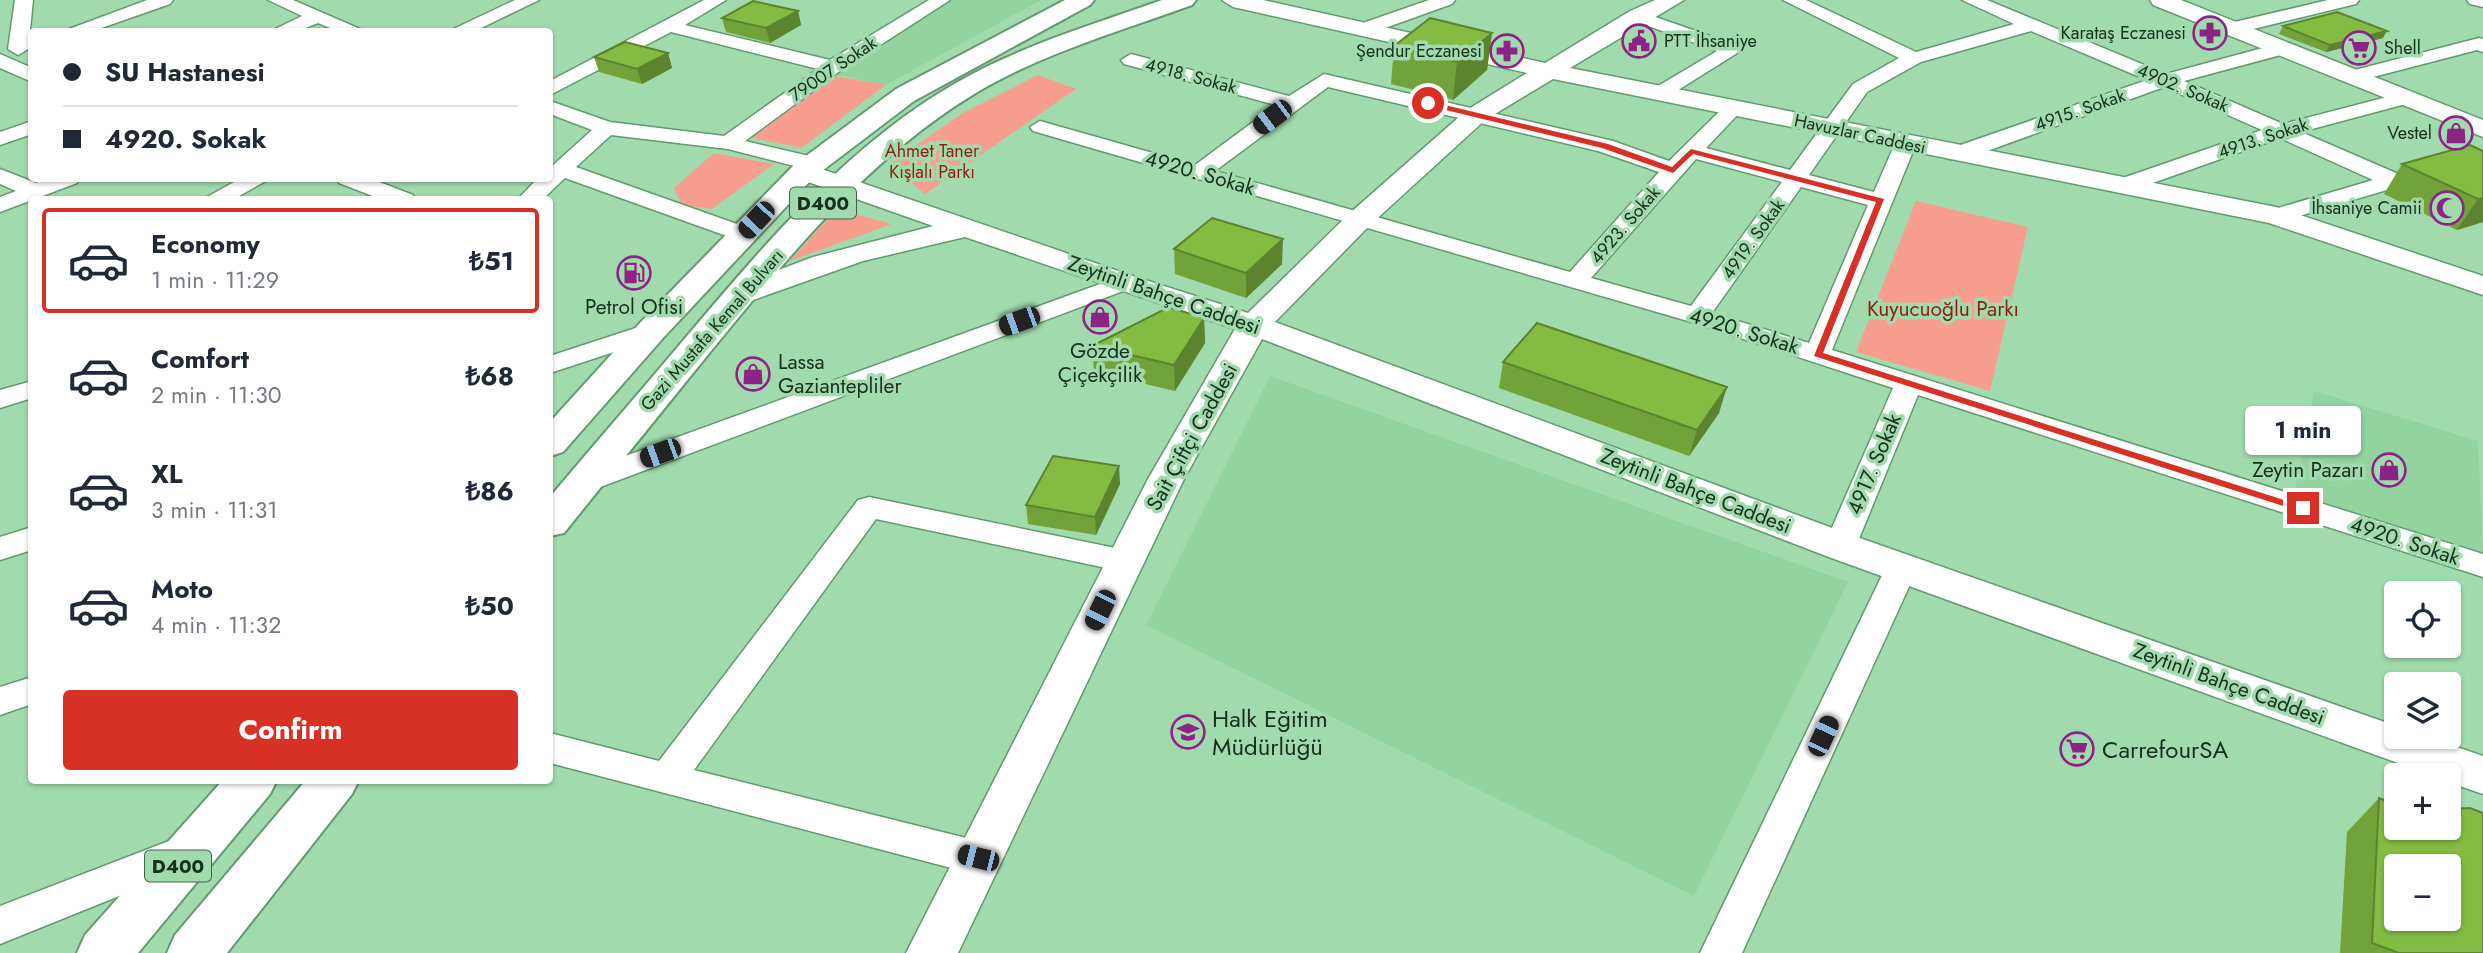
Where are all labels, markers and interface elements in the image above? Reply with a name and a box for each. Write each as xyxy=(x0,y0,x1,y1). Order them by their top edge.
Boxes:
pharmacy icon: Karataş Eczanesi xyxy=(2191,14,2229,52)
place label: Karataş Eczanesi xyxy=(2061,20,2186,46)
public building icon: PTT İhsaniye xyxy=(1620,22,1658,60)
place label: PTT İhsaniye xyxy=(1664,28,1757,54)
supermarket icon: Shell xyxy=(2340,29,2378,67)
street label: 79007 Sokak xyxy=(784,30,882,108)
pharmacy icon: Şendur Eczanesi xyxy=(1488,32,1526,70)
place label: Shell xyxy=(2384,35,2421,61)
place label: Şendur Eczanesi xyxy=(1356,38,1482,64)
street label: 4918. Sokak xyxy=(1142,51,1240,101)
text: SU Hastanesi xyxy=(105,53,265,91)
street label: 4902. Sokak xyxy=(2133,57,2233,119)
street label: 4915. Sokak xyxy=(2031,82,2129,138)
route start xyxy=(1412,87,1444,119)
car xyxy=(1249,96,1296,138)
street label: Havuzlar Caddesi xyxy=(1792,107,1928,161)
street label: 4913. Sokak xyxy=(2215,111,2312,165)
shop icon: Vestel xyxy=(2437,114,2475,152)
text: 4920. Sokak xyxy=(105,120,267,158)
place label: Vestel xyxy=(2387,120,2432,146)
park label: Ahmet Taner Kışlalı Parkı xyxy=(885,138,980,185)
street label: 4920. Sokak xyxy=(1142,143,1259,203)
street label: 4923. Sokak xyxy=(1584,180,1666,270)
road number: D400 xyxy=(790,188,856,218)
mosque icon: İhsaniye Camii xyxy=(2428,189,2466,227)
street label: 4919. Sokak xyxy=(1715,194,1791,284)
place label: İhsaniye Camii xyxy=(2311,195,2422,221)
car xyxy=(734,197,779,243)
text: Economy xyxy=(151,225,260,263)
icon: car xyxy=(67,229,130,292)
text: ₺51 xyxy=(469,242,514,280)
street label: Gazi Mustafa Kemal Bulvarı xyxy=(634,243,790,417)
street label: Zeytinli Bahçe Caddesi xyxy=(1064,248,1264,342)
fuel station icon: Petrol Ofisi xyxy=(615,254,653,292)
text: 1 min · 11:29 xyxy=(151,263,279,297)
place label: Petrol Ofisi xyxy=(585,292,683,322)
park label: Kuyucuoğlu Parkı xyxy=(1867,294,2019,324)
shop icon: Gözde Çiçekçilik xyxy=(1081,298,1119,336)
street label: 4920. Sokak xyxy=(1686,300,1803,362)
car xyxy=(996,304,1043,338)
place label: Gözde Çiçekçilik xyxy=(1058,336,1143,390)
text: Comfort xyxy=(151,340,249,378)
icon: car xyxy=(67,344,130,407)
place label: Lassa Gaziantepliler xyxy=(778,347,902,401)
shop icon: Lassa Gaziantepliler xyxy=(734,355,772,393)
text: ₺68 xyxy=(465,357,514,395)
street label: Sait Çiftçi Caddesi xyxy=(1139,358,1245,516)
text: 2 min · 11:30 xyxy=(151,378,282,412)
callout: 1 min xyxy=(2245,406,2361,456)
street label: 4917. Sokak xyxy=(1839,408,1909,519)
text: 1 min xyxy=(2274,413,2332,447)
car xyxy=(637,436,684,470)
street label: Zeytinli Bahçe Caddesi xyxy=(1596,441,1796,541)
shop icon: Zeytin Pazarı xyxy=(2370,451,2408,489)
text: XL xyxy=(151,455,183,493)
place label: Zeytin Pazarı xyxy=(2252,455,2364,485)
icon: car xyxy=(67,459,130,522)
text: ₺86 xyxy=(465,472,514,510)
route end xyxy=(2287,492,2319,524)
text: 3 min · 11:31 xyxy=(151,493,278,527)
street label: 4920. Sokak xyxy=(2347,509,2464,573)
text: Moto xyxy=(151,570,213,608)
icon: car xyxy=(67,574,130,637)
map controls xyxy=(2384,581,2461,931)
button: locate xyxy=(2384,581,2461,658)
text: ₺50 xyxy=(465,587,514,625)
car xyxy=(1082,587,1119,633)
text: 4 min · 11:32 xyxy=(151,608,281,642)
street label: Zeytinli Bahçe Caddesi xyxy=(2129,635,2329,733)
button: layers xyxy=(2384,672,2461,749)
button: Confirm xyxy=(63,690,518,770)
place label: Halk Eğitim Müdürlüğü xyxy=(1212,701,1328,764)
school or university icon: Halk Eğitim Müdürlüğü xyxy=(1169,713,1207,751)
car xyxy=(1805,713,1842,759)
supermarket icon: CarrefourSA xyxy=(2058,730,2096,768)
place label: CarrefourSA xyxy=(2102,732,2228,767)
button: + xyxy=(2384,763,2461,840)
car xyxy=(956,843,1001,873)
road number: D400 xyxy=(145,850,211,881)
button: − xyxy=(2384,854,2461,931)

